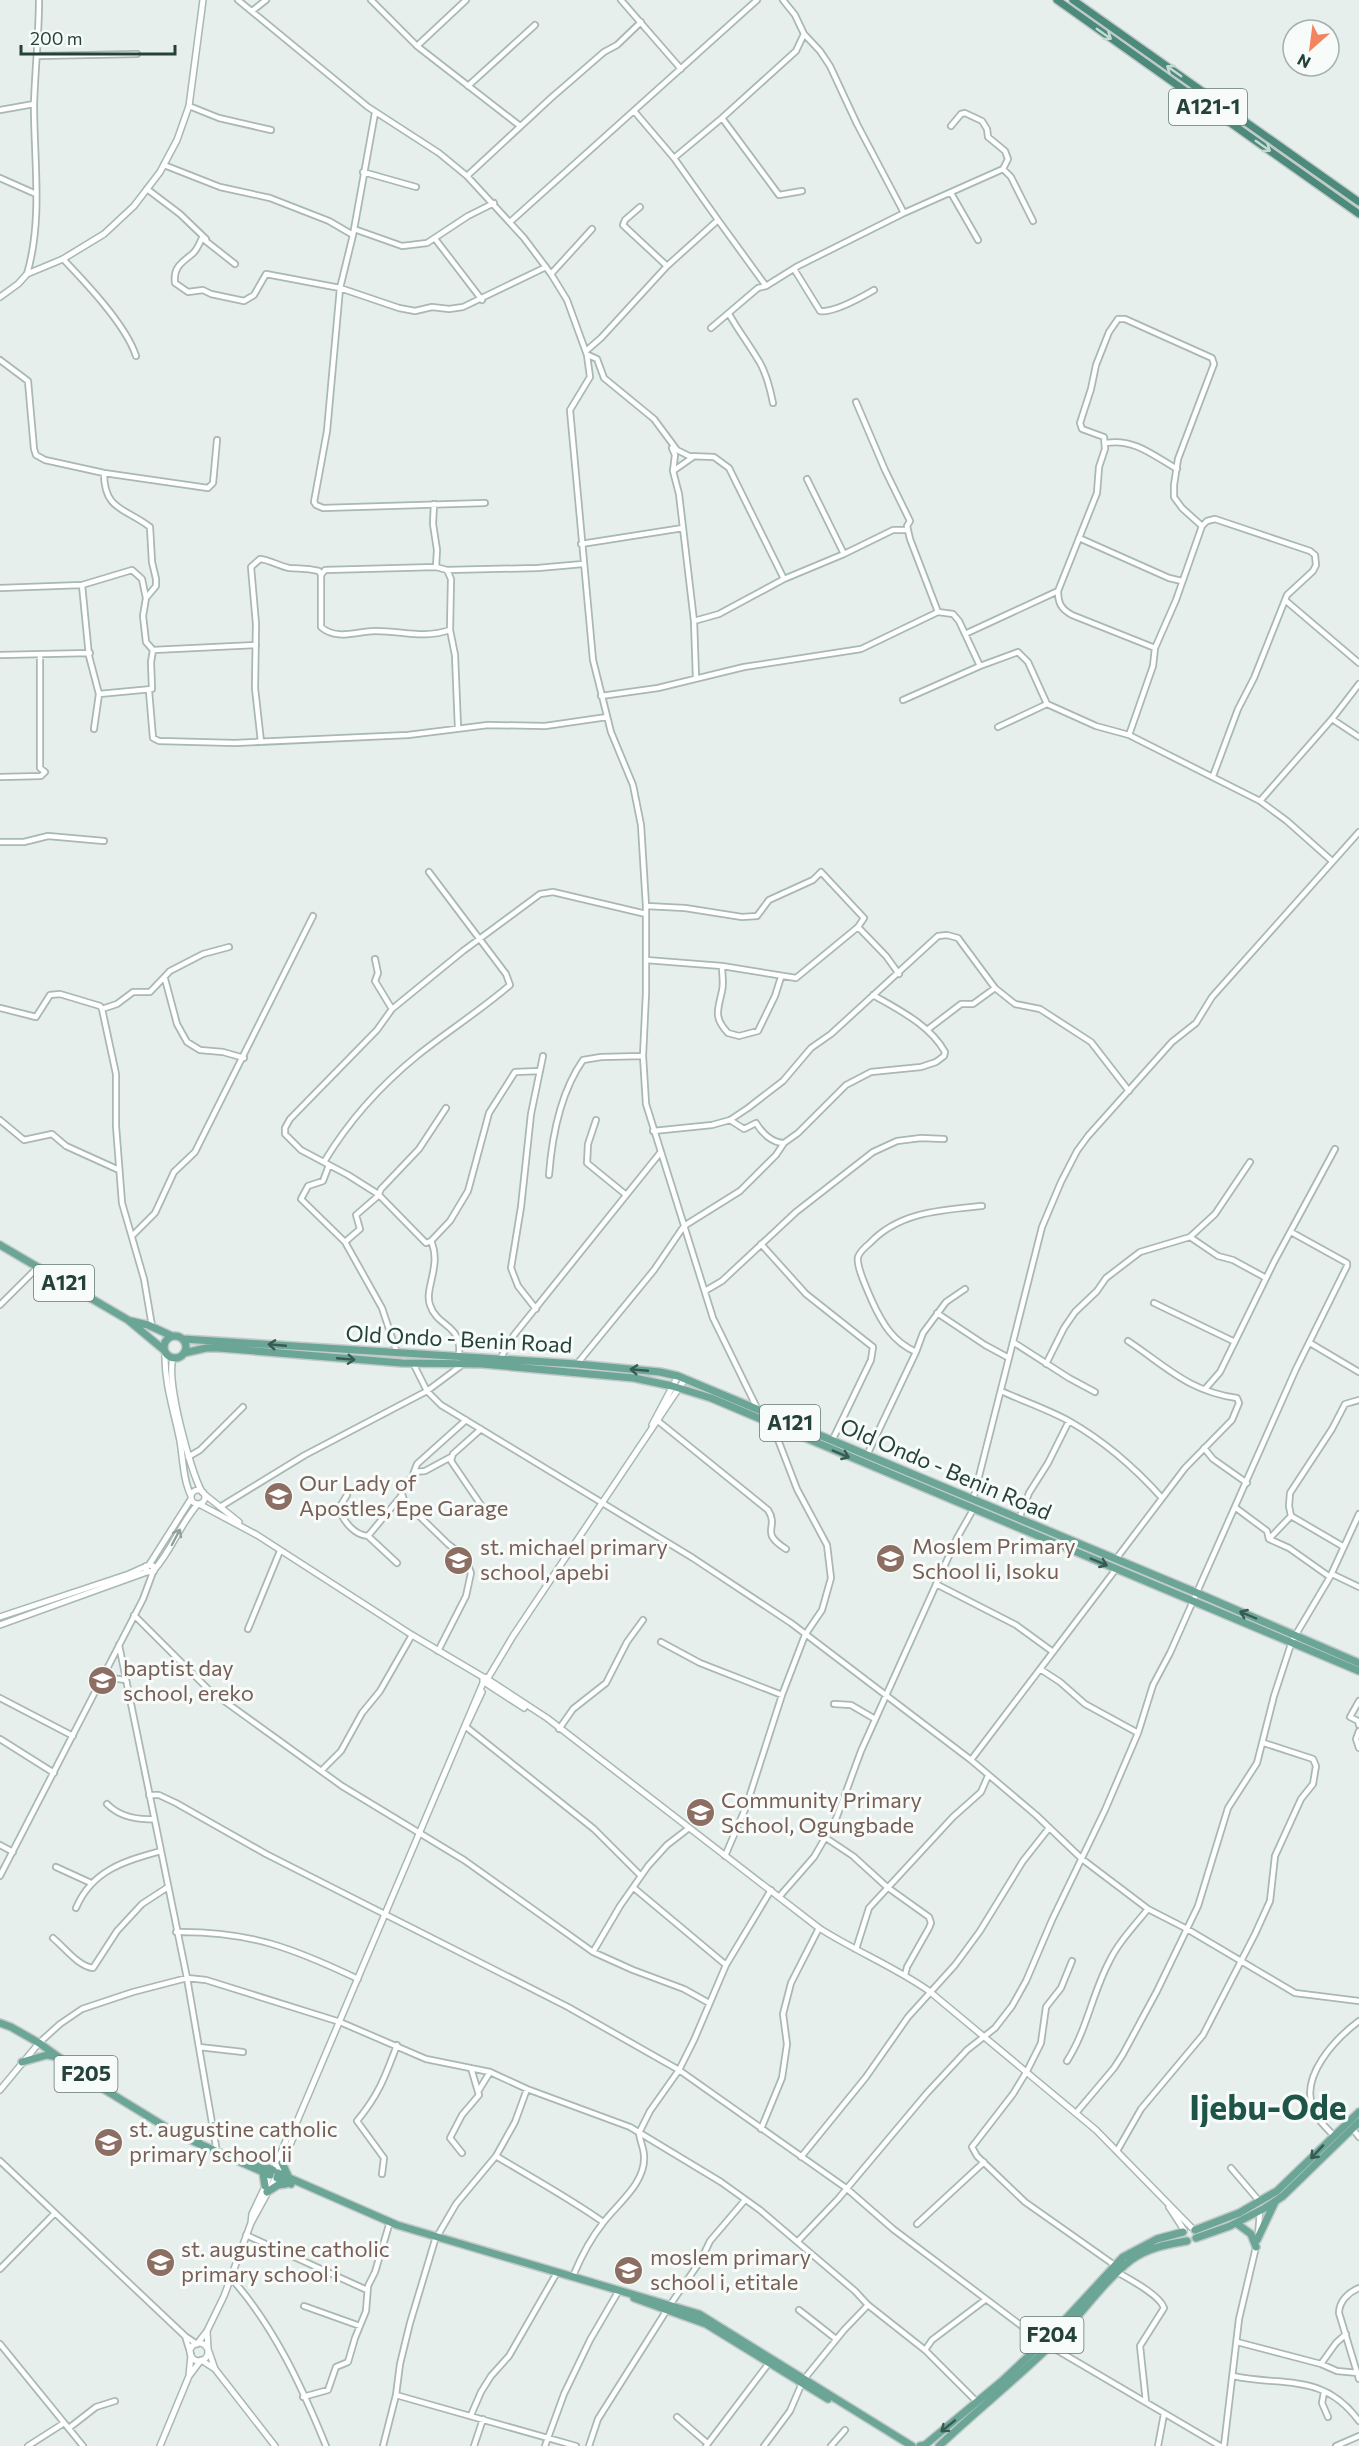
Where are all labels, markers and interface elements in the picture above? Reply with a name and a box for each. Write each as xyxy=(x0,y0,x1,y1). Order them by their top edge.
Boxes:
scale bar xyxy=(21,18,176,56)
north arrow xyxy=(1281,18,1341,78)
text: 200 m xyxy=(30,27,83,49)
one-way arrow xyxy=(1096,28,1112,40)
text: N xyxy=(1294,50,1313,73)
one-way arrow xyxy=(1166,65,1182,77)
road number: A121-1 xyxy=(1169,89,1247,125)
one-way arrow xyxy=(1255,140,1271,153)
road number: A121 xyxy=(34,1265,94,1301)
street label: Old Ondo - Benin Road xyxy=(345,1319,573,1358)
one-way arrow xyxy=(268,1339,288,1350)
one-way arrow xyxy=(336,1354,356,1365)
one-way arrow xyxy=(630,1364,650,1375)
road number: A121 xyxy=(760,1405,820,1441)
street label: Old Ondo - Benin Road xyxy=(836,1412,1056,1525)
one-way arrow xyxy=(832,1449,850,1460)
place label: Our Lady of Apostles, Epe Garage xyxy=(299,1469,508,1521)
school or university icon: Our Lady of Apostles, Epe Garage xyxy=(262,1480,294,1512)
one-way arrow xyxy=(170,1529,182,1546)
place label: Moslem Primary School Ii, Isoku xyxy=(912,1532,1076,1584)
place label: st. michael primary school, apebi xyxy=(480,1533,668,1585)
school or university icon: Moslem Primary School Ii, Isoku xyxy=(875,1543,907,1575)
school or university icon: st. michael primary school, apebi xyxy=(443,1544,475,1576)
one-way arrow xyxy=(1089,1557,1107,1568)
one-way arrow xyxy=(1239,1609,1257,1620)
place label: baptist day school, ereko xyxy=(123,1654,254,1706)
school or university icon: baptist day school, ereko xyxy=(86,1665,118,1697)
place label: Community Primary School, Ogungbade xyxy=(721,1786,922,1838)
school or university icon: Community Primary School, Ogungbade xyxy=(684,1797,716,1829)
road number: F205 xyxy=(54,2056,118,2092)
district label: Ijebu-Ode xyxy=(1189,2085,1347,2127)
place label: st. augustine catholic primary school ii xyxy=(129,2115,338,2167)
school or university icon: st. augustine catholic primary school ii xyxy=(92,2126,124,2158)
one-way arrow xyxy=(1310,2145,1324,2160)
place label: st. augustine catholic primary school i xyxy=(181,2235,390,2287)
place label: moslem primary school i, etitale xyxy=(650,2243,811,2295)
school or university icon: st. augustine catholic primary school i xyxy=(144,2246,176,2278)
school or university icon: moslem primary school i, etitale xyxy=(613,2254,645,2286)
road number: F204 xyxy=(1020,2317,1084,2353)
one-way arrow xyxy=(940,2420,956,2433)

